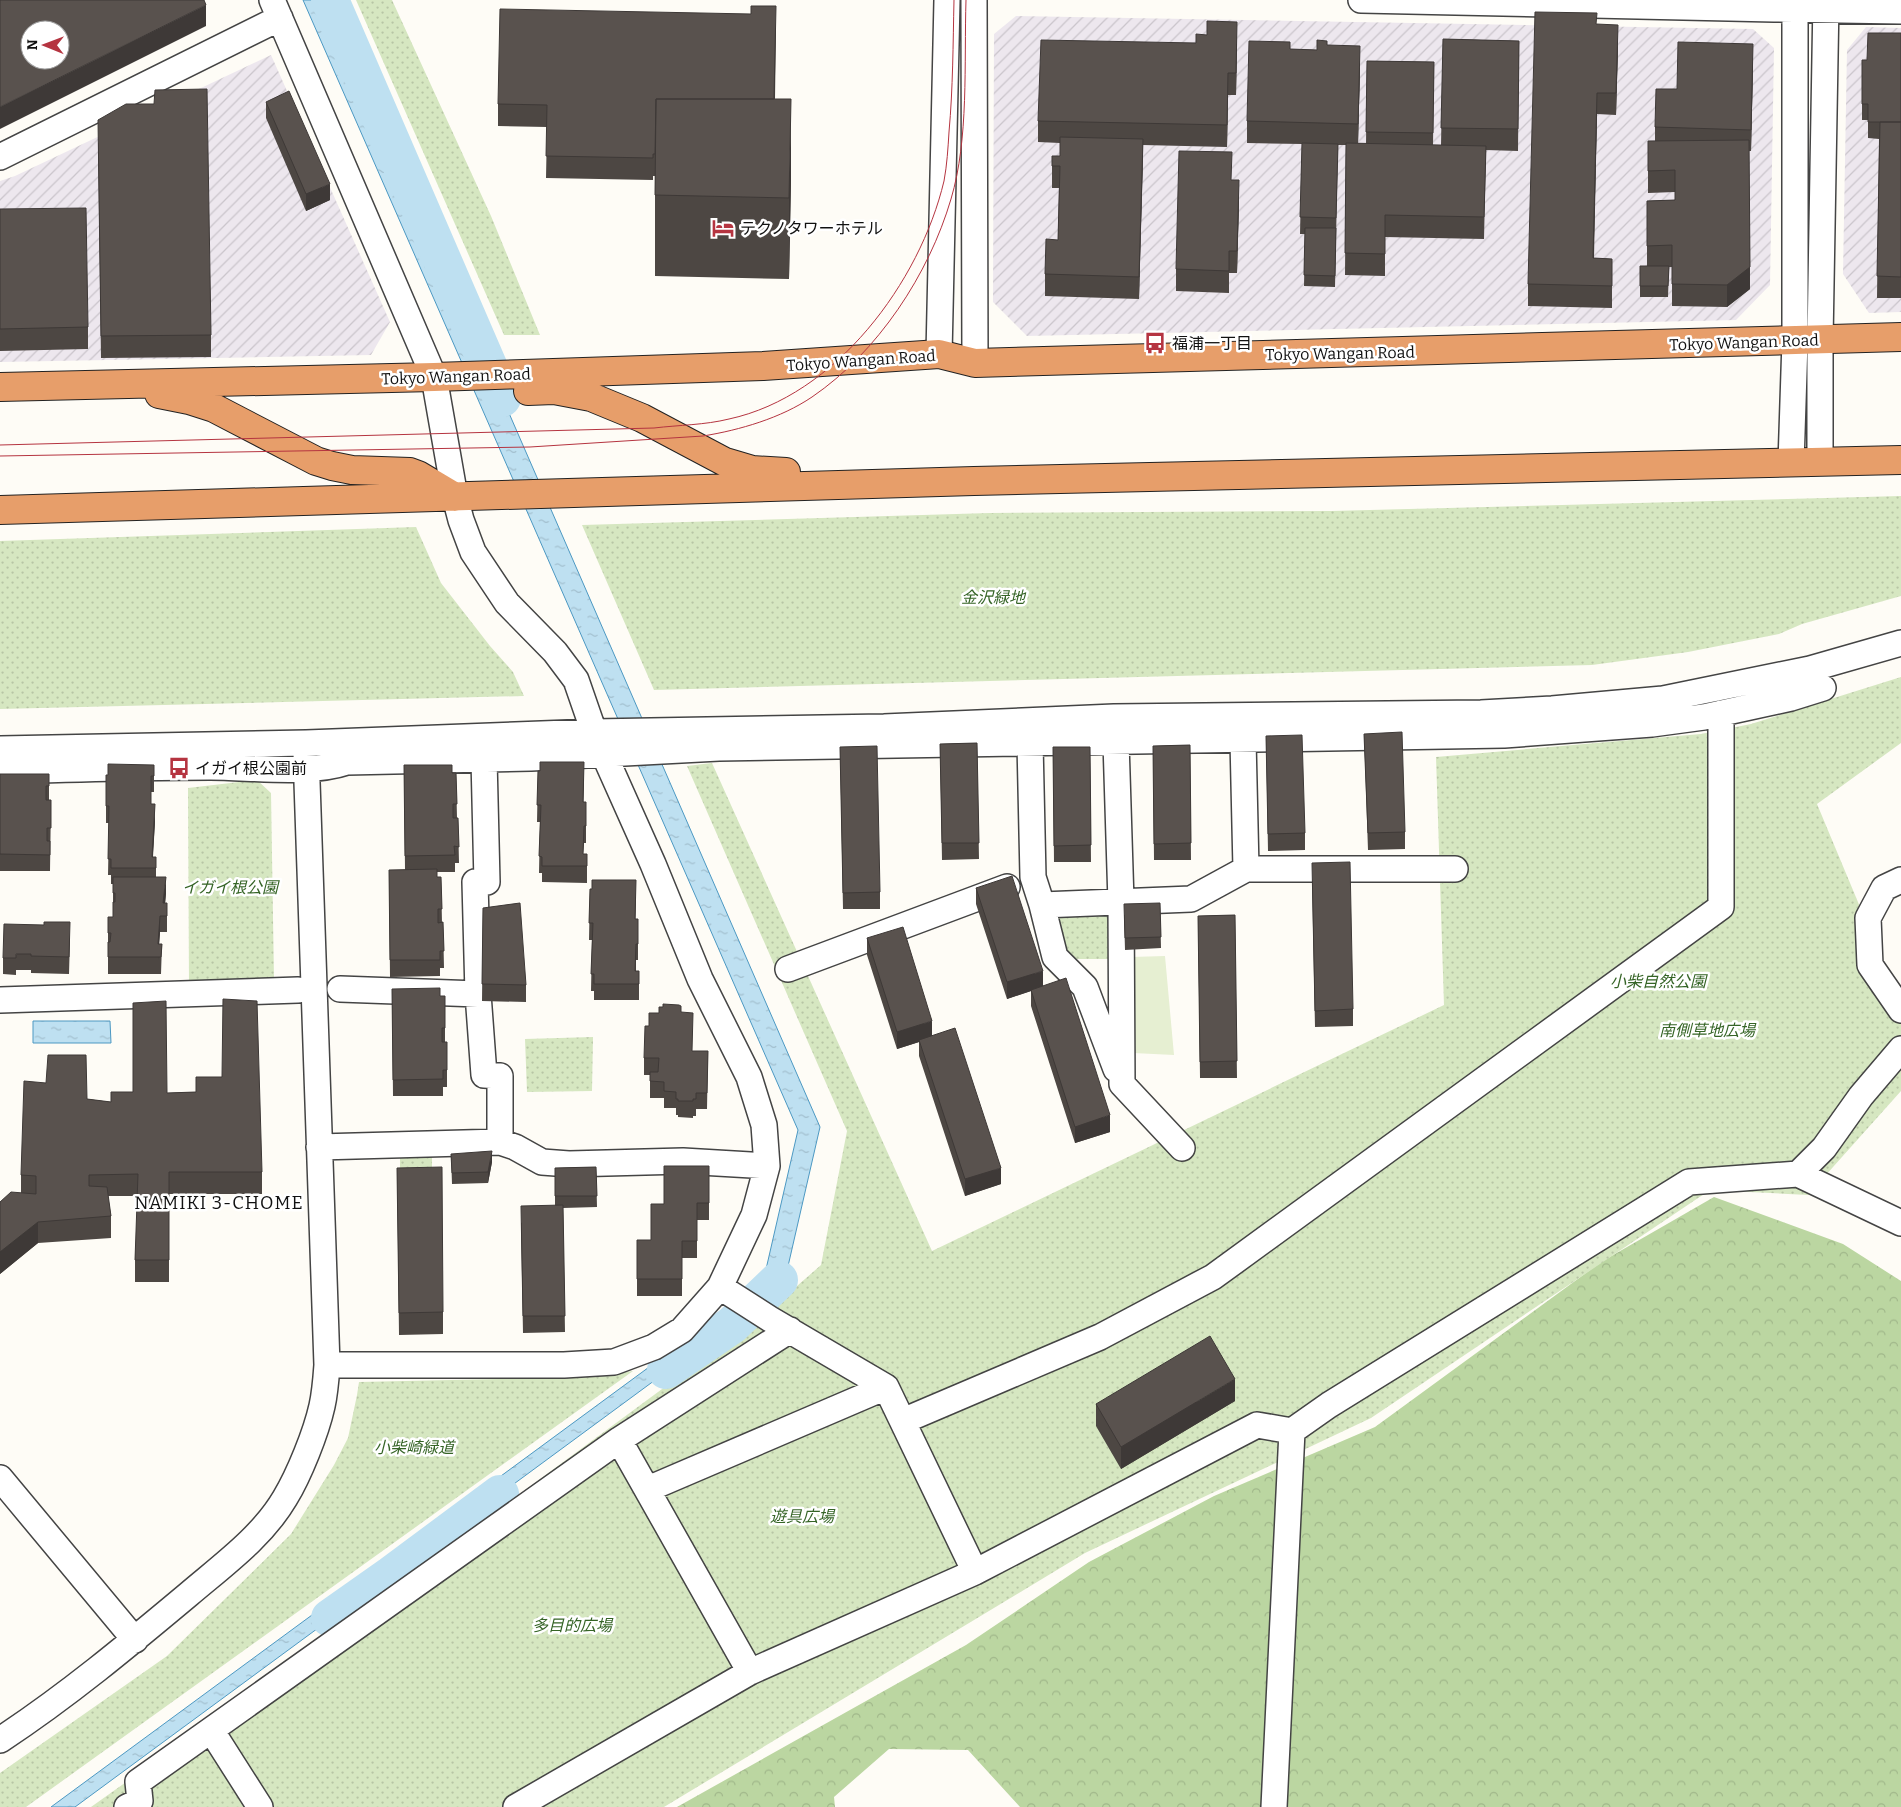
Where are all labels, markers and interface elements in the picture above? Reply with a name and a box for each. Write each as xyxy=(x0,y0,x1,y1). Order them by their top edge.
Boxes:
north arrow xyxy=(20,20,70,70)
text: N xyxy=(24,39,41,50)
hotel icon: テクノタワーホテル xyxy=(710,215,736,241)
place label: テクノタワーホテル xyxy=(740,219,883,238)
bus stop icon: 福浦一丁目 xyxy=(1142,330,1168,356)
street label: Tokyo Wangan Road xyxy=(1669,330,1820,355)
place label: 福浦一丁目 xyxy=(1172,334,1252,353)
street label: Tokyo Wangan Road xyxy=(1265,343,1415,364)
street label: Tokyo Wangan Road xyxy=(786,346,937,375)
street label: Tokyo Wangan Road xyxy=(381,364,532,389)
park label: 金沢緑地 xyxy=(961,588,1027,607)
bus stop icon: イガイ根公園前 xyxy=(166,755,192,781)
place label: イガイ根公園前 xyxy=(195,759,307,778)
park label: イガイ根公園 xyxy=(182,878,280,897)
park label: 小柴自然公園 xyxy=(1610,972,1708,991)
park label: 南側草地広場 xyxy=(1659,1021,1757,1040)
district label: NAMIKI 3-CHOME xyxy=(134,1192,304,1214)
park label: 小柴崎緑道 xyxy=(374,1438,457,1457)
park label: 遊具広場 xyxy=(770,1507,836,1526)
park label: 多目的広場 xyxy=(532,1616,614,1635)

